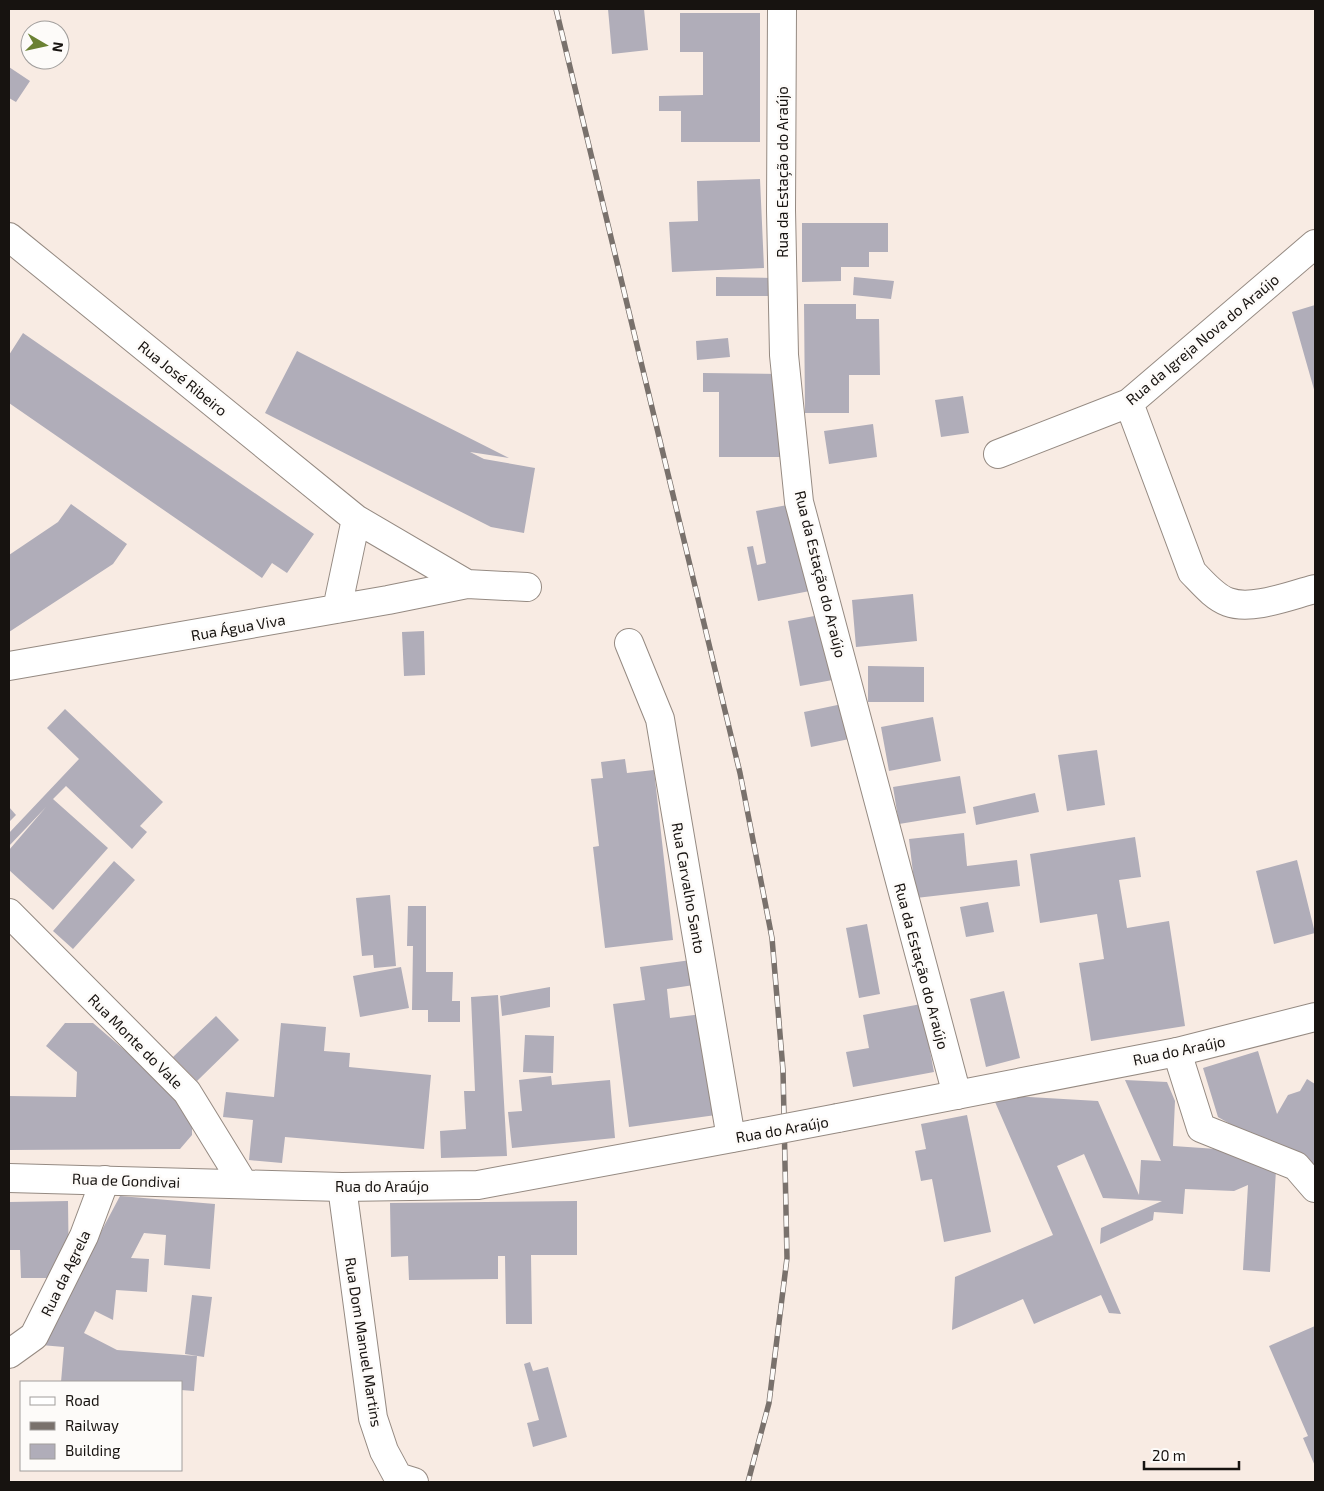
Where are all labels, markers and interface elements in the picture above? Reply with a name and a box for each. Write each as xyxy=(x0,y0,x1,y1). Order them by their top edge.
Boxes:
north arrow xyxy=(20,20,70,70)
text: N xyxy=(49,41,68,53)
street label: Rua da Estação do Araújo xyxy=(773,86,792,258)
street label: Rua da Igreja Nova do Araújo xyxy=(1122,270,1283,409)
street label: Rua José Ribeiro xyxy=(135,337,231,419)
street label: Rua da Estação do Araújo xyxy=(791,489,850,660)
street label: Rua Água Viva xyxy=(189,610,287,644)
street label: Rua Carvalho Santo xyxy=(669,821,709,955)
street label: Rua da Estação do Araújo xyxy=(890,881,953,1051)
street label: Rua Monte do Vale xyxy=(85,990,187,1092)
street label: Rua do Araújo xyxy=(1131,1031,1227,1070)
street label: Rua do Araújo xyxy=(734,1112,830,1147)
street label: Rua de Gondivai xyxy=(72,1169,180,1191)
street label: Rua do Araújo xyxy=(335,1177,429,1196)
street label: Rua da Agrela xyxy=(36,1227,94,1319)
street label: Rua Dom Manuel Martins xyxy=(342,1256,386,1428)
legend xyxy=(20,1381,182,1471)
text: Road xyxy=(65,1391,100,1409)
text: Railway xyxy=(65,1416,119,1434)
scale bar xyxy=(1144,1438,1239,1470)
text: Building xyxy=(65,1441,121,1459)
text: 20 m xyxy=(1152,1446,1186,1464)

